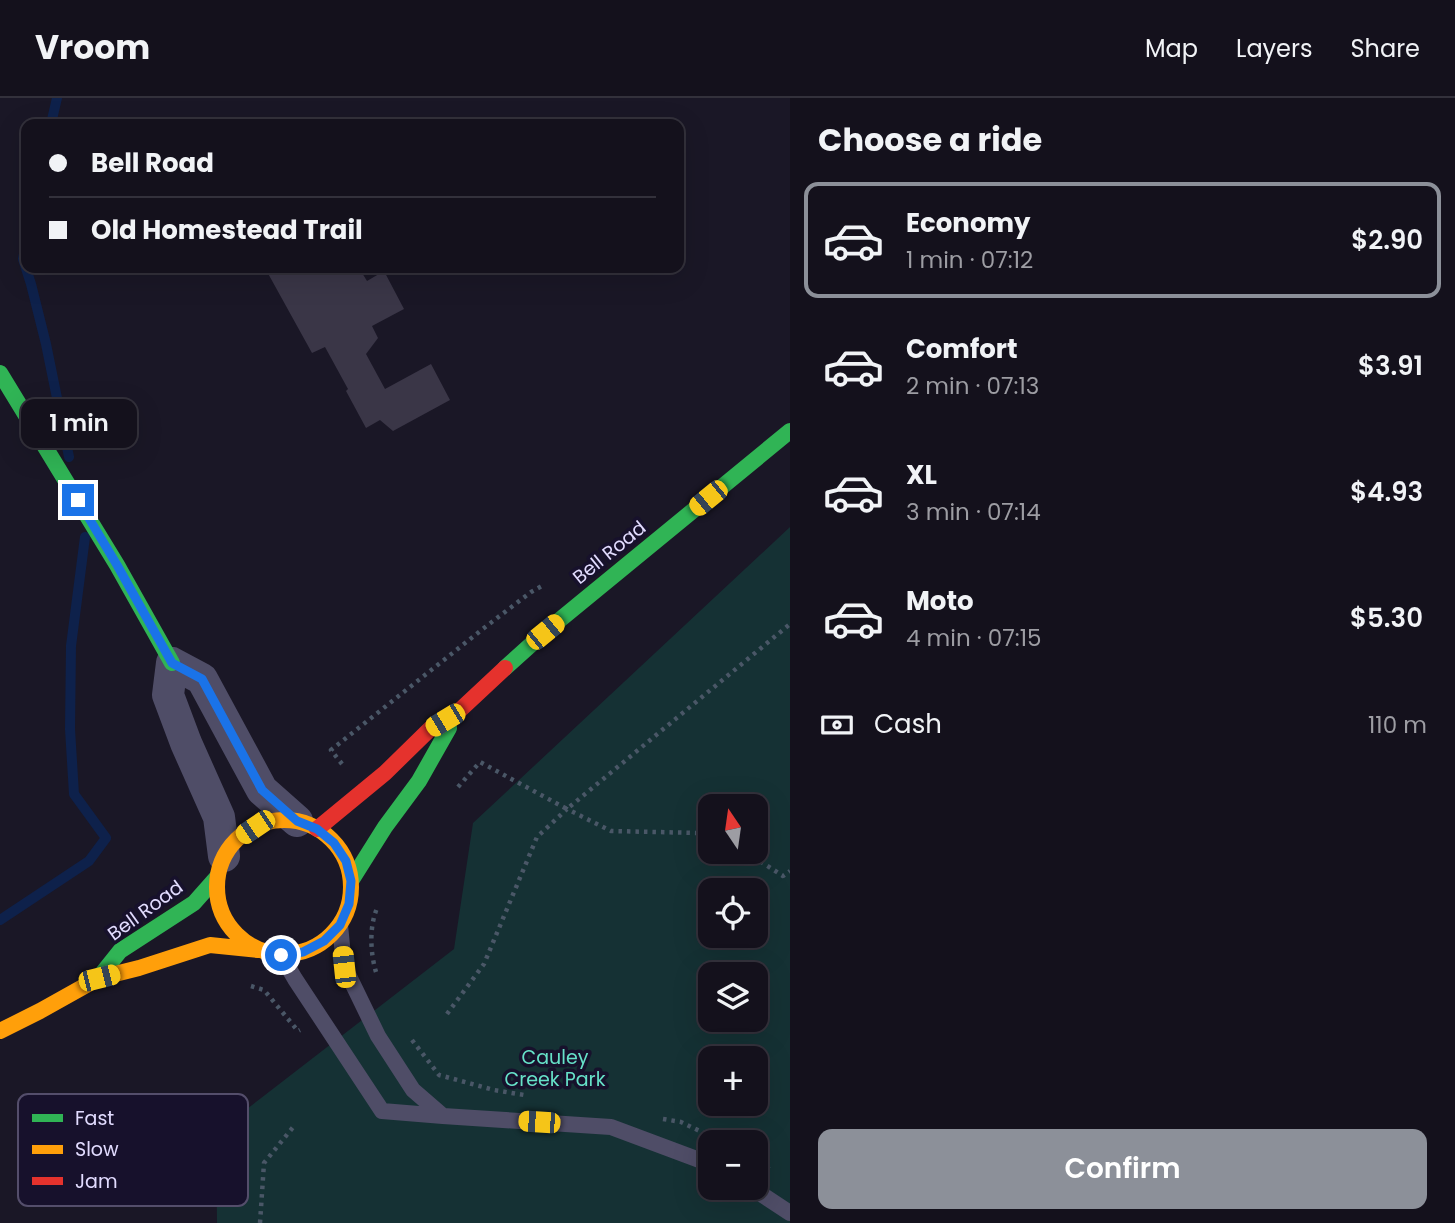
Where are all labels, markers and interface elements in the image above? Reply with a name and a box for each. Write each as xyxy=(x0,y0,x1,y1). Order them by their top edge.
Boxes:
text: Vroom xyxy=(35,24,150,71)
text: Map xyxy=(1145,32,1198,65)
text: Layers xyxy=(1236,32,1312,65)
text: Share xyxy=(1350,32,1420,65)
text: Choose a ride xyxy=(818,117,1042,162)
text: Bell Road xyxy=(91,145,214,181)
text: Economy xyxy=(906,205,1030,241)
icon: car xyxy=(822,209,885,272)
text: Old Homestead Trail xyxy=(91,212,363,248)
text: $2.90 xyxy=(1351,222,1423,258)
text: 1 min · 07:12 xyxy=(906,244,1033,276)
text: Comfort xyxy=(906,331,1018,367)
icon: car xyxy=(822,335,885,398)
text: $3.91 xyxy=(1358,348,1423,384)
text: 2 min · 07:13 xyxy=(906,370,1039,402)
callout: 1 min xyxy=(20,398,136,448)
text: 1 min xyxy=(49,407,109,439)
text: XL xyxy=(906,457,937,493)
icon: car xyxy=(822,461,885,524)
text: $4.93 xyxy=(1350,474,1423,510)
car xyxy=(686,477,731,519)
route end xyxy=(62,484,94,516)
text: 3 min · 07:14 xyxy=(906,496,1041,528)
street label: Bell Road xyxy=(567,514,652,590)
text: Moto xyxy=(906,583,974,619)
icon: car xyxy=(822,587,885,650)
text: $5.30 xyxy=(1350,600,1423,636)
car xyxy=(523,611,568,653)
text: 4 min · 07:15 xyxy=(906,622,1042,654)
car xyxy=(422,700,469,740)
icon: cash xyxy=(818,706,856,744)
text: Cash xyxy=(874,706,942,742)
text: 110 m xyxy=(1368,709,1427,741)
north arrow xyxy=(698,794,768,864)
map controls xyxy=(698,794,768,1200)
car xyxy=(232,807,279,847)
street label: Bell Road xyxy=(102,874,189,947)
button: locate xyxy=(698,878,768,948)
route start xyxy=(265,939,297,971)
car xyxy=(332,945,357,989)
button: layers xyxy=(698,962,768,1032)
car xyxy=(77,963,122,993)
park label: Cauley Creek Park xyxy=(505,1044,606,1093)
button: + xyxy=(698,1046,768,1116)
legend xyxy=(18,1094,248,1206)
text: Fast xyxy=(75,1105,114,1132)
car xyxy=(518,1110,561,1134)
button: Confirm xyxy=(818,1129,1427,1209)
button: − xyxy=(698,1130,768,1200)
text: Slow xyxy=(75,1136,119,1163)
text: Jam xyxy=(75,1168,117,1195)

